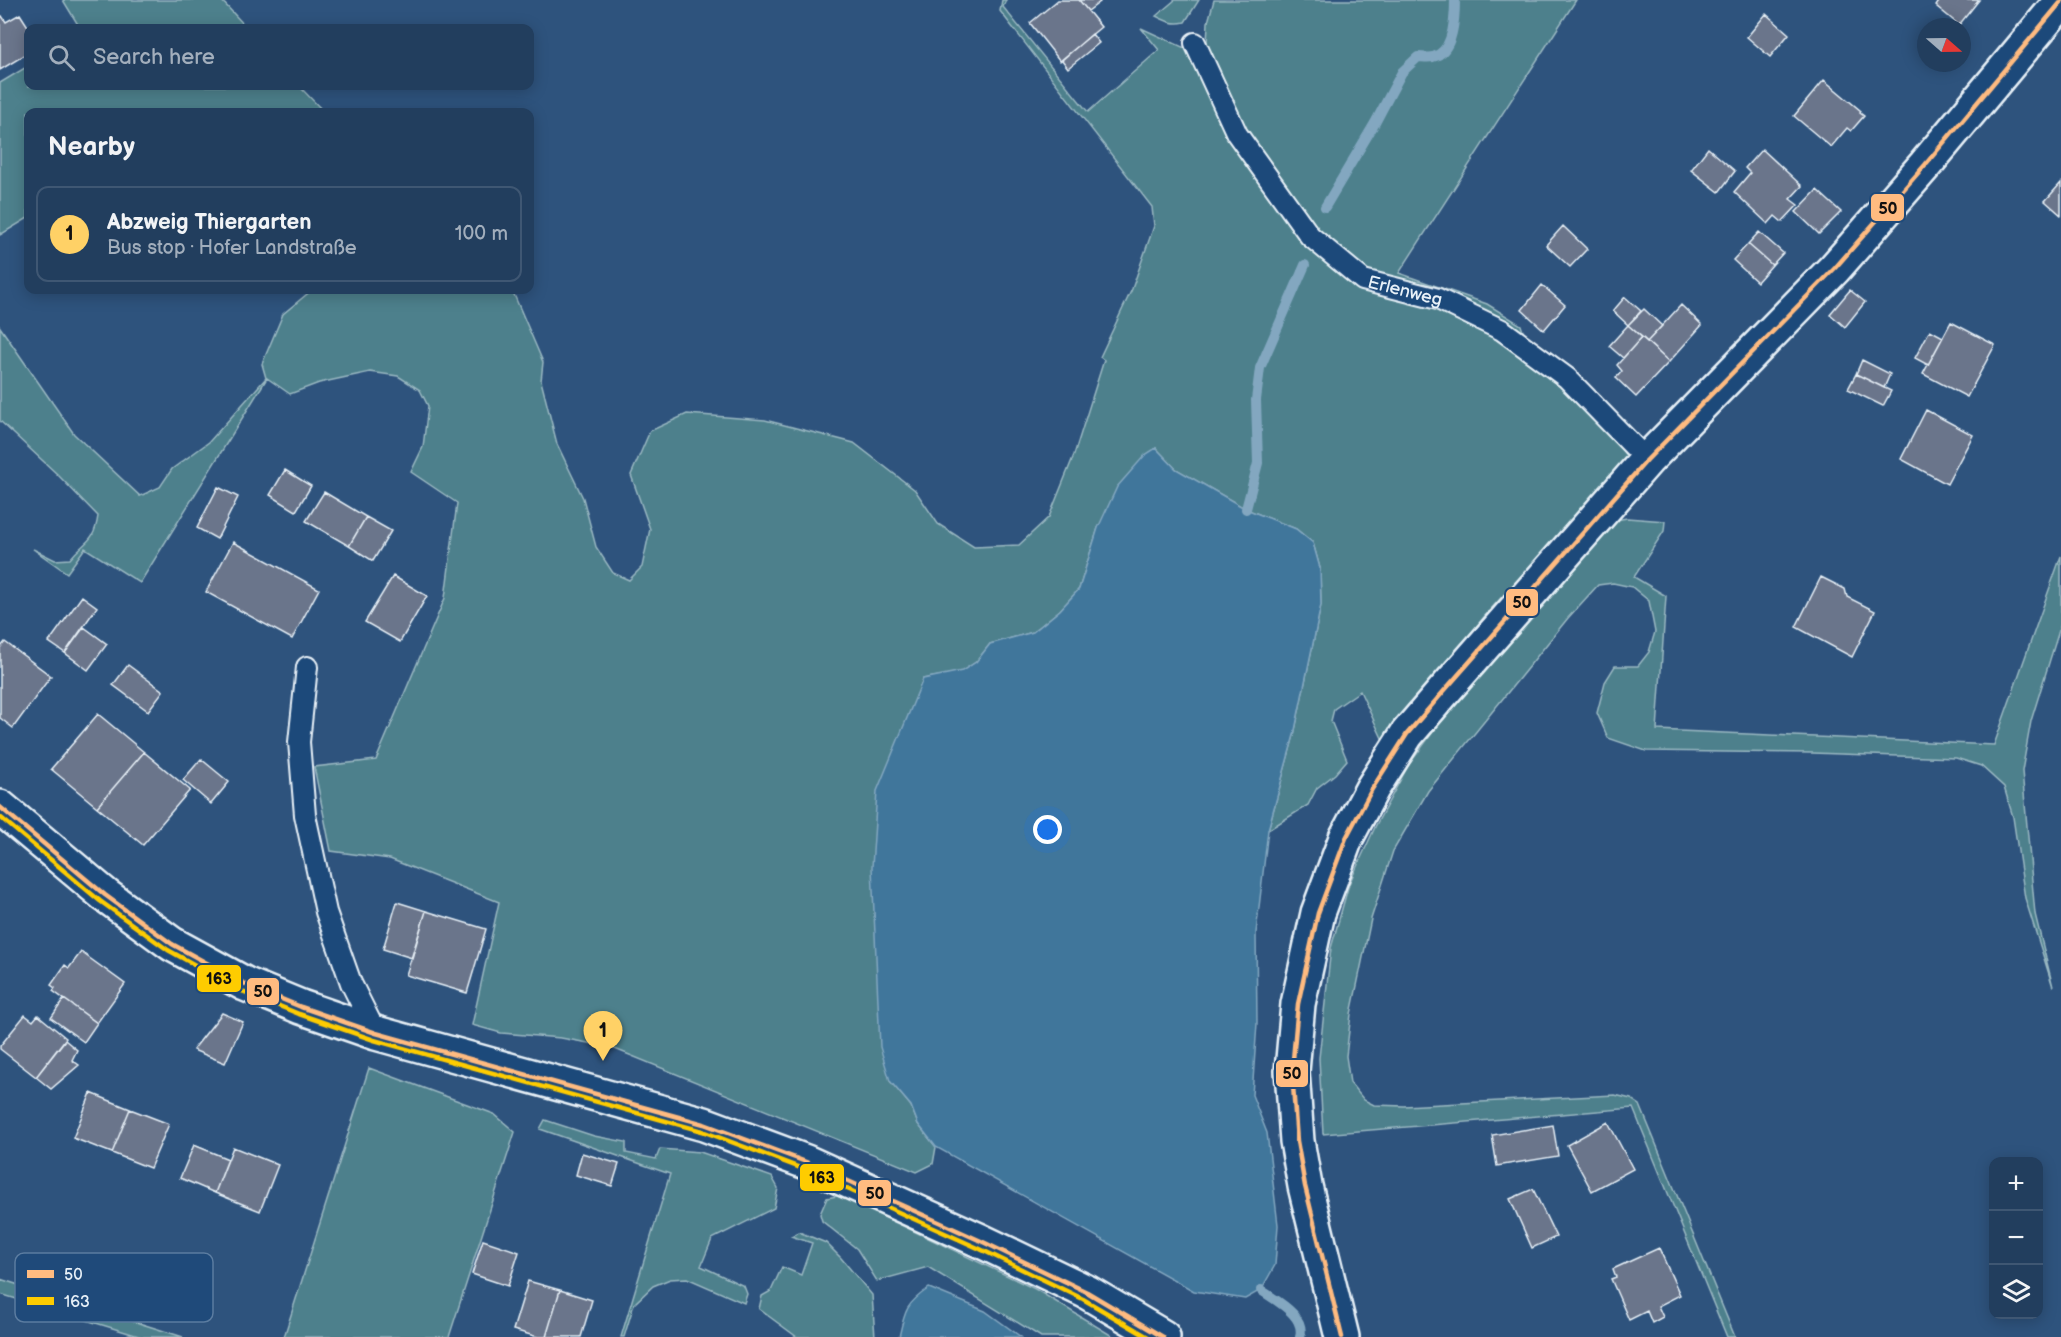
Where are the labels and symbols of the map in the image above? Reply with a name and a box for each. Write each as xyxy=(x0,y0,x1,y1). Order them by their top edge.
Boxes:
north arrow xyxy=(1917,18,1971,72)
line badge: 50 xyxy=(1870,193,1905,222)
text: 50 xyxy=(1878,200,1898,219)
street label: Erlenweg xyxy=(1366,271,1445,310)
line badge: 50 xyxy=(1505,588,1539,617)
text: 50 xyxy=(1512,594,1532,613)
your location xyxy=(1033,815,1062,844)
line badge: 163 xyxy=(196,964,242,993)
text: 163 xyxy=(206,970,232,989)
line badge: 50 xyxy=(246,977,280,1006)
text: 50 xyxy=(253,983,273,1002)
pin: 1 xyxy=(584,1012,622,1061)
line badge: 50 xyxy=(1275,1059,1309,1088)
text: 50 xyxy=(1282,1065,1302,1084)
line badge: 163 xyxy=(799,1163,845,1192)
text: 163 xyxy=(809,1169,835,1188)
line badge: 50 xyxy=(857,1179,892,1207)
text: 50 xyxy=(865,1185,885,1204)
legend xyxy=(15,1253,213,1322)
text: 50 xyxy=(64,1266,83,1285)
text: 163 xyxy=(64,1293,90,1312)

